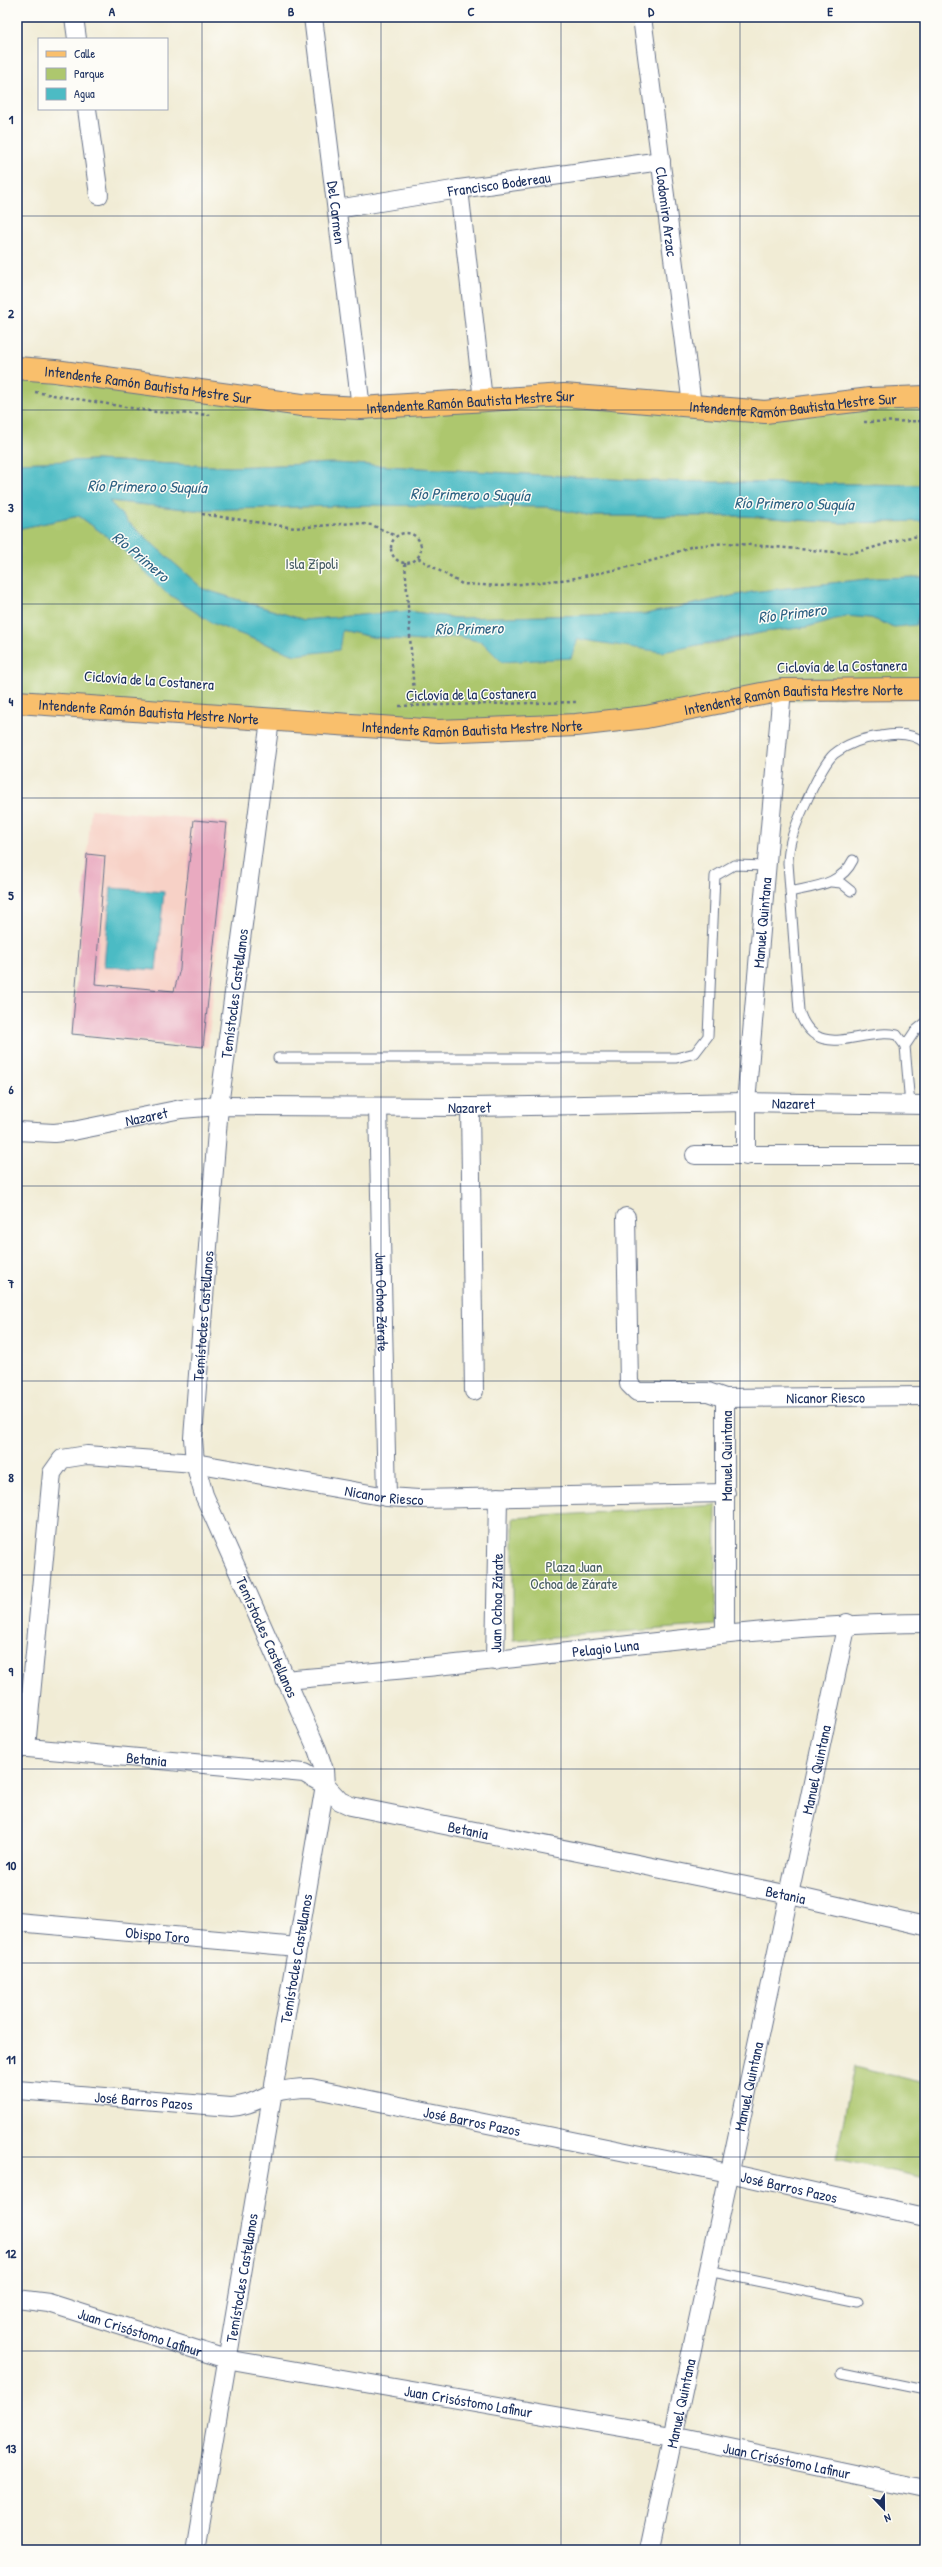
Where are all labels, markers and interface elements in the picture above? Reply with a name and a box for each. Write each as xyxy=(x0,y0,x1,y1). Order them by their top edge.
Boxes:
text: A xyxy=(109,2,116,20)
text: B xyxy=(288,2,295,20)
text: C xyxy=(467,2,475,20)
text: D xyxy=(648,2,655,20)
text: E xyxy=(827,2,833,20)
legend xyxy=(38,38,168,110)
text: Calle xyxy=(74,45,95,62)
text: Parque xyxy=(74,65,104,82)
text: Agua xyxy=(74,85,95,102)
text: 1 xyxy=(9,110,14,128)
street label: Clodomiro Arzac xyxy=(651,165,683,258)
street label: Francisco Bodereau xyxy=(445,166,552,201)
street label: Del Carmen xyxy=(323,180,351,246)
text: 2 xyxy=(8,304,15,322)
street label: Intendente Ramón Bautista Mestre Sur xyxy=(44,360,253,408)
street label: Intendente Ramón Bautista Mestre Sur xyxy=(365,384,576,418)
street label: Intendente Ramón Bautista Mestre Sur xyxy=(688,388,898,423)
water label: Río Primero o Suquía xyxy=(87,474,209,498)
water label: Río Primero o Suquía xyxy=(410,482,532,506)
water label: Río Primero o Suquía xyxy=(734,491,856,515)
text: 3 xyxy=(8,498,14,516)
water label: Río Primero xyxy=(108,526,175,587)
park label: Isla Zípoli xyxy=(285,553,339,574)
water label: Río Primero xyxy=(757,598,829,628)
water label: Río Primero xyxy=(435,616,505,640)
street label: Ciclovía de la Costanera xyxy=(777,654,907,678)
street label: Ciclovía de la Costanera xyxy=(83,665,215,695)
street label: Intendente Ramón Bautista Mestre Norte xyxy=(682,679,903,720)
street label: Ciclovía de la Costanera xyxy=(406,682,536,706)
text: 4 xyxy=(9,692,14,710)
street label: Intendente Ramón Bautista Mestre Norte xyxy=(38,693,260,729)
street label: Intendente Ramón Bautista Mestre Norte xyxy=(361,714,584,742)
street label: Manuel Quintana xyxy=(747,876,776,969)
text: 5 xyxy=(8,886,14,904)
street label: Temístocles Castellanos xyxy=(215,927,253,1060)
text: 6 xyxy=(8,1080,14,1098)
street label: Nazaret xyxy=(772,1092,816,1114)
street label: Nazaret xyxy=(448,1096,492,1118)
street label: Nazaret xyxy=(123,1101,170,1131)
street label: Temístocles Castellanos xyxy=(187,1250,218,1382)
street label: Juan Ochoa Zárate xyxy=(371,1252,394,1352)
text: 7 xyxy=(7,1274,15,1292)
street label: Nicanor Riesco xyxy=(786,1386,865,1408)
street label: Manuel Quintana xyxy=(716,1411,737,1501)
text: 8 xyxy=(8,1468,14,1486)
street label: Nicanor Riesco xyxy=(343,1479,424,1510)
street label: Juan Ochoa Zárate xyxy=(485,1553,507,1653)
park label: Plaza Juan Ochoa de Zárate xyxy=(530,1556,618,1594)
street label: Temístocles Castellanos xyxy=(231,1573,303,1701)
street label: Pelagio Luna xyxy=(571,1633,640,1662)
text: 9 xyxy=(9,1662,14,1680)
street label: Manuel Quintana xyxy=(796,1723,835,1816)
street label: Betania xyxy=(125,1746,168,1771)
street label: Betania xyxy=(446,1815,490,1844)
text: 10 xyxy=(6,1856,16,1874)
street label: Betania xyxy=(764,1880,808,1909)
street label: Temístocles Castellanos xyxy=(274,1892,317,2025)
street label: Obispo Toro xyxy=(124,1921,191,1948)
street label: Manuel Quintana xyxy=(728,2040,768,2133)
text: 11 xyxy=(6,2050,16,2068)
street label: José Barros Pazos xyxy=(94,2086,194,2114)
street label: José Barros Pazos xyxy=(422,2101,523,2141)
street label: José Barros Pazos xyxy=(739,2165,840,2208)
street label: Temístocles Castellanos xyxy=(220,2212,263,2344)
text: 12 xyxy=(6,2244,17,2262)
street label: Juan Crisóstomo Lafinur xyxy=(75,2302,205,2362)
street label: Manuel Quintana xyxy=(661,2357,700,2450)
street label: Juan Crisóstomo Lafinur xyxy=(403,2379,534,2422)
street label: Juan Crisóstomo Lafinur xyxy=(721,2437,853,2484)
text: 13 xyxy=(6,2439,16,2457)
north arrow xyxy=(864,2489,904,2529)
text: N xyxy=(882,2511,893,2526)

